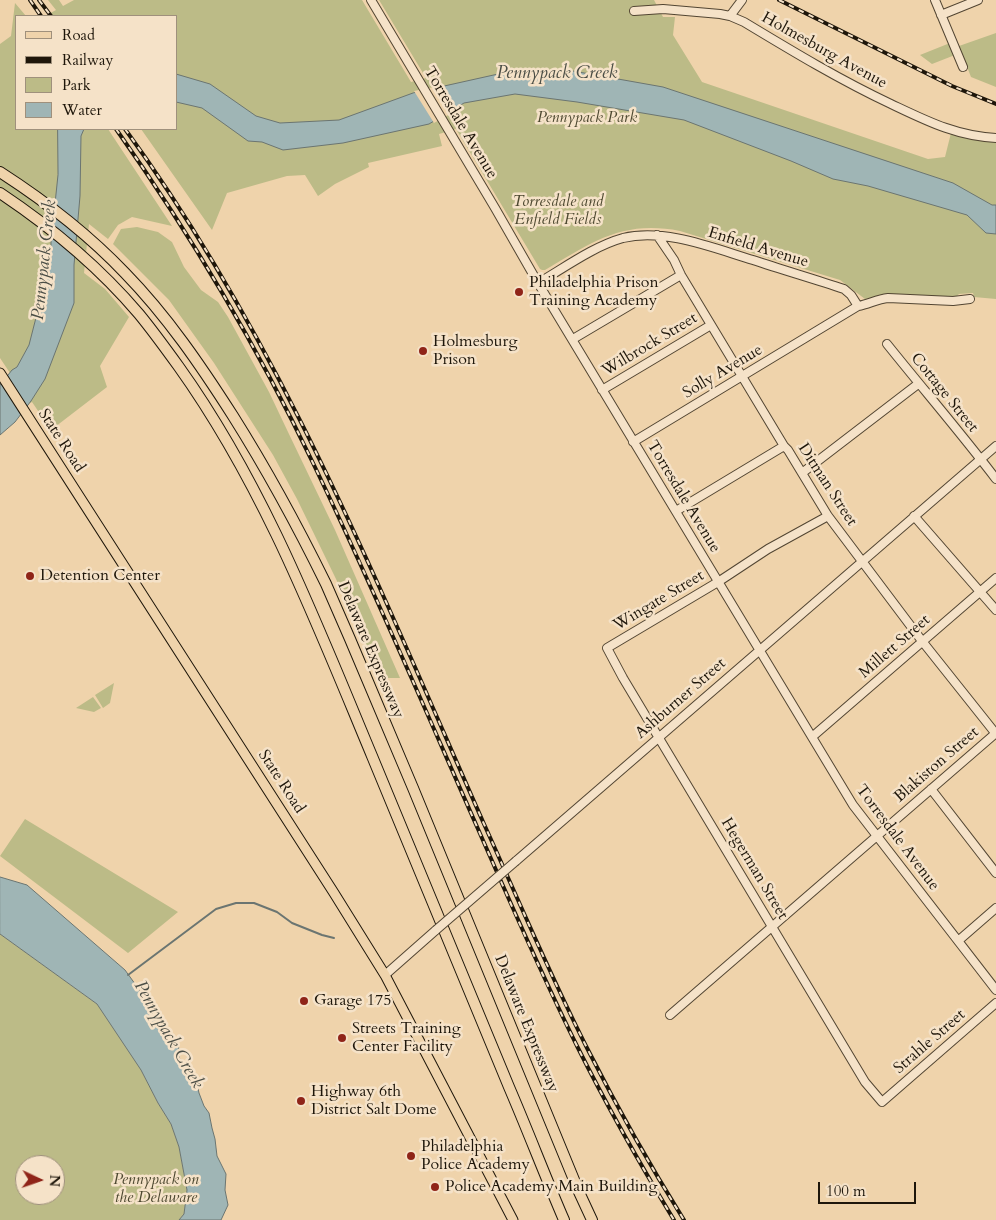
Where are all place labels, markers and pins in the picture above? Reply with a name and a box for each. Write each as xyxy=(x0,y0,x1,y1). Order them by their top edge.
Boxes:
place label: Philadelphia Prison Training Academy xyxy=(529,273,658,311)
marker: Philadelphia Prison Training Academy xyxy=(513,286,525,298)
place label: Holmesburg Prison xyxy=(433,332,517,370)
marker: Holmesburg Prison xyxy=(417,345,429,357)
place label: Detention Center xyxy=(40,566,160,586)
marker: Detention Center xyxy=(24,570,36,582)
place label: Garage 175 xyxy=(314,991,391,1011)
marker: Garage 175 xyxy=(298,995,310,1007)
place label: Streets Training Center Facility xyxy=(352,1019,461,1057)
marker: Streets Training Center Facility xyxy=(336,1032,348,1044)
place label: Highway 6th District Salt Dome xyxy=(311,1082,437,1120)
marker: Highway 6th District Salt Dome xyxy=(295,1095,307,1107)
place label: Philadelphia Police Academy xyxy=(421,1137,530,1175)
marker: Philadelphia Police Academy xyxy=(405,1150,417,1162)
place label: Police Academy Main Building xyxy=(445,1177,657,1197)
marker: Police Academy Main Building xyxy=(429,1181,441,1193)

